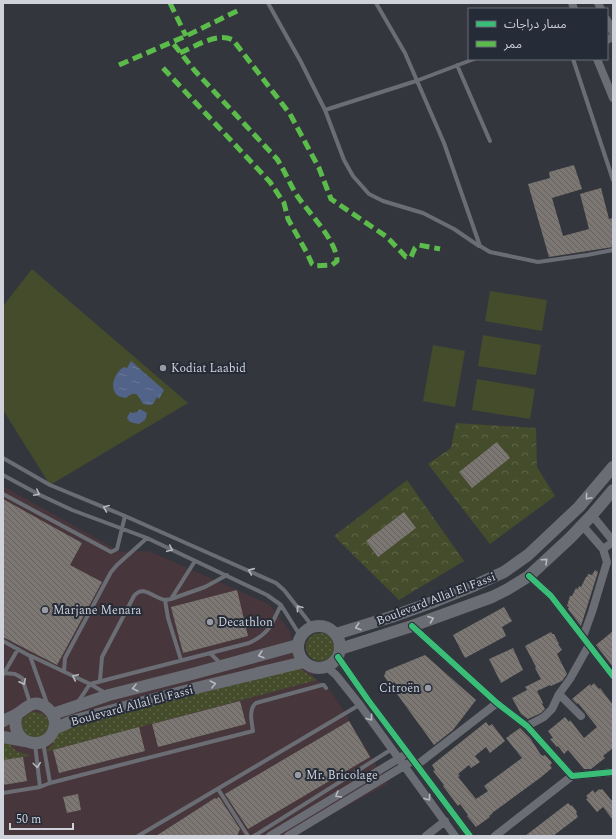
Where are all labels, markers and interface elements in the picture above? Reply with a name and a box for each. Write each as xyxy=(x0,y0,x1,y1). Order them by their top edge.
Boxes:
legend xyxy=(468,8,608,60)
text: مسار دراجات xyxy=(504,15,567,34)
text: ممر xyxy=(503,35,522,54)
place label: Kodiat Laabid xyxy=(171,359,246,378)
marker: Kodiat Laabid xyxy=(158,363,168,373)
one-way arrow xyxy=(33,489,40,496)
one-way arrow xyxy=(586,492,593,500)
one-way arrow xyxy=(102,505,110,513)
one-way arrow xyxy=(166,544,173,552)
one-way arrow xyxy=(540,558,548,565)
one-way arrow xyxy=(247,567,254,575)
street label: Boulevard Allal El Fassi xyxy=(374,567,499,630)
place label: Marjane Menara xyxy=(53,601,142,620)
marker: Marjane Menara xyxy=(40,605,50,615)
one-way arrow xyxy=(297,606,304,613)
place label: Decathlon xyxy=(218,613,273,632)
one-way arrow xyxy=(427,616,434,624)
marker: Decathlon xyxy=(205,617,215,627)
one-way arrow xyxy=(354,622,361,631)
one-way arrow xyxy=(258,650,265,659)
one-way arrow xyxy=(71,674,79,682)
one-way arrow xyxy=(18,678,26,685)
place label: Citroën xyxy=(379,679,420,698)
street label: Boulevard Allal El Fassi xyxy=(69,680,196,732)
one-way arrow xyxy=(209,680,216,689)
marker: Citroën xyxy=(423,683,433,693)
one-way arrow xyxy=(132,684,138,692)
one-way arrow xyxy=(365,714,372,721)
one-way arrow xyxy=(32,762,41,768)
place label: Mr. Bricolage xyxy=(306,766,378,785)
marker: Mr. Bricolage xyxy=(293,770,303,780)
one-way arrow xyxy=(335,790,342,797)
one-way arrow xyxy=(423,793,430,800)
scale bar xyxy=(10,805,73,831)
text: 50 m xyxy=(16,810,41,829)

